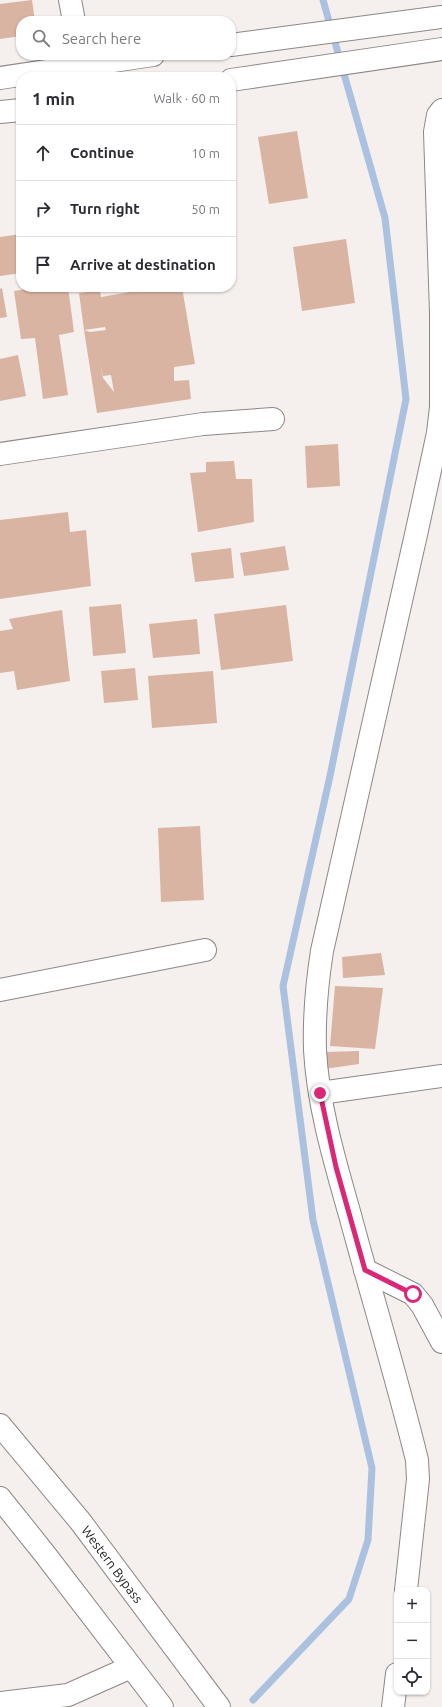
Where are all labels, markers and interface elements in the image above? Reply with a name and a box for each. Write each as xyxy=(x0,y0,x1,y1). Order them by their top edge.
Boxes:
search box xyxy=(16,16,236,60)
icon: search xyxy=(30,27,52,49)
text: Search here xyxy=(62,30,141,47)
text: 1 min xyxy=(32,89,75,108)
text: Walk · 60 m xyxy=(154,91,220,105)
icon: ahead xyxy=(32,142,54,164)
text: Continue xyxy=(70,144,134,161)
text: 10 m xyxy=(191,146,220,160)
icon: right xyxy=(32,198,54,220)
text: Turn right xyxy=(70,200,140,217)
text: 50 m xyxy=(191,202,220,216)
icon: arrive xyxy=(32,254,54,276)
text: Arrive at destination xyxy=(70,256,216,273)
route end xyxy=(311,1084,329,1102)
route start xyxy=(404,1285,422,1303)
street label: Western Bypass xyxy=(79,1523,146,1606)
map controls xyxy=(394,1587,430,1695)
button: + xyxy=(394,1587,430,1623)
button: − xyxy=(394,1623,430,1659)
button: locate xyxy=(394,1659,430,1695)

